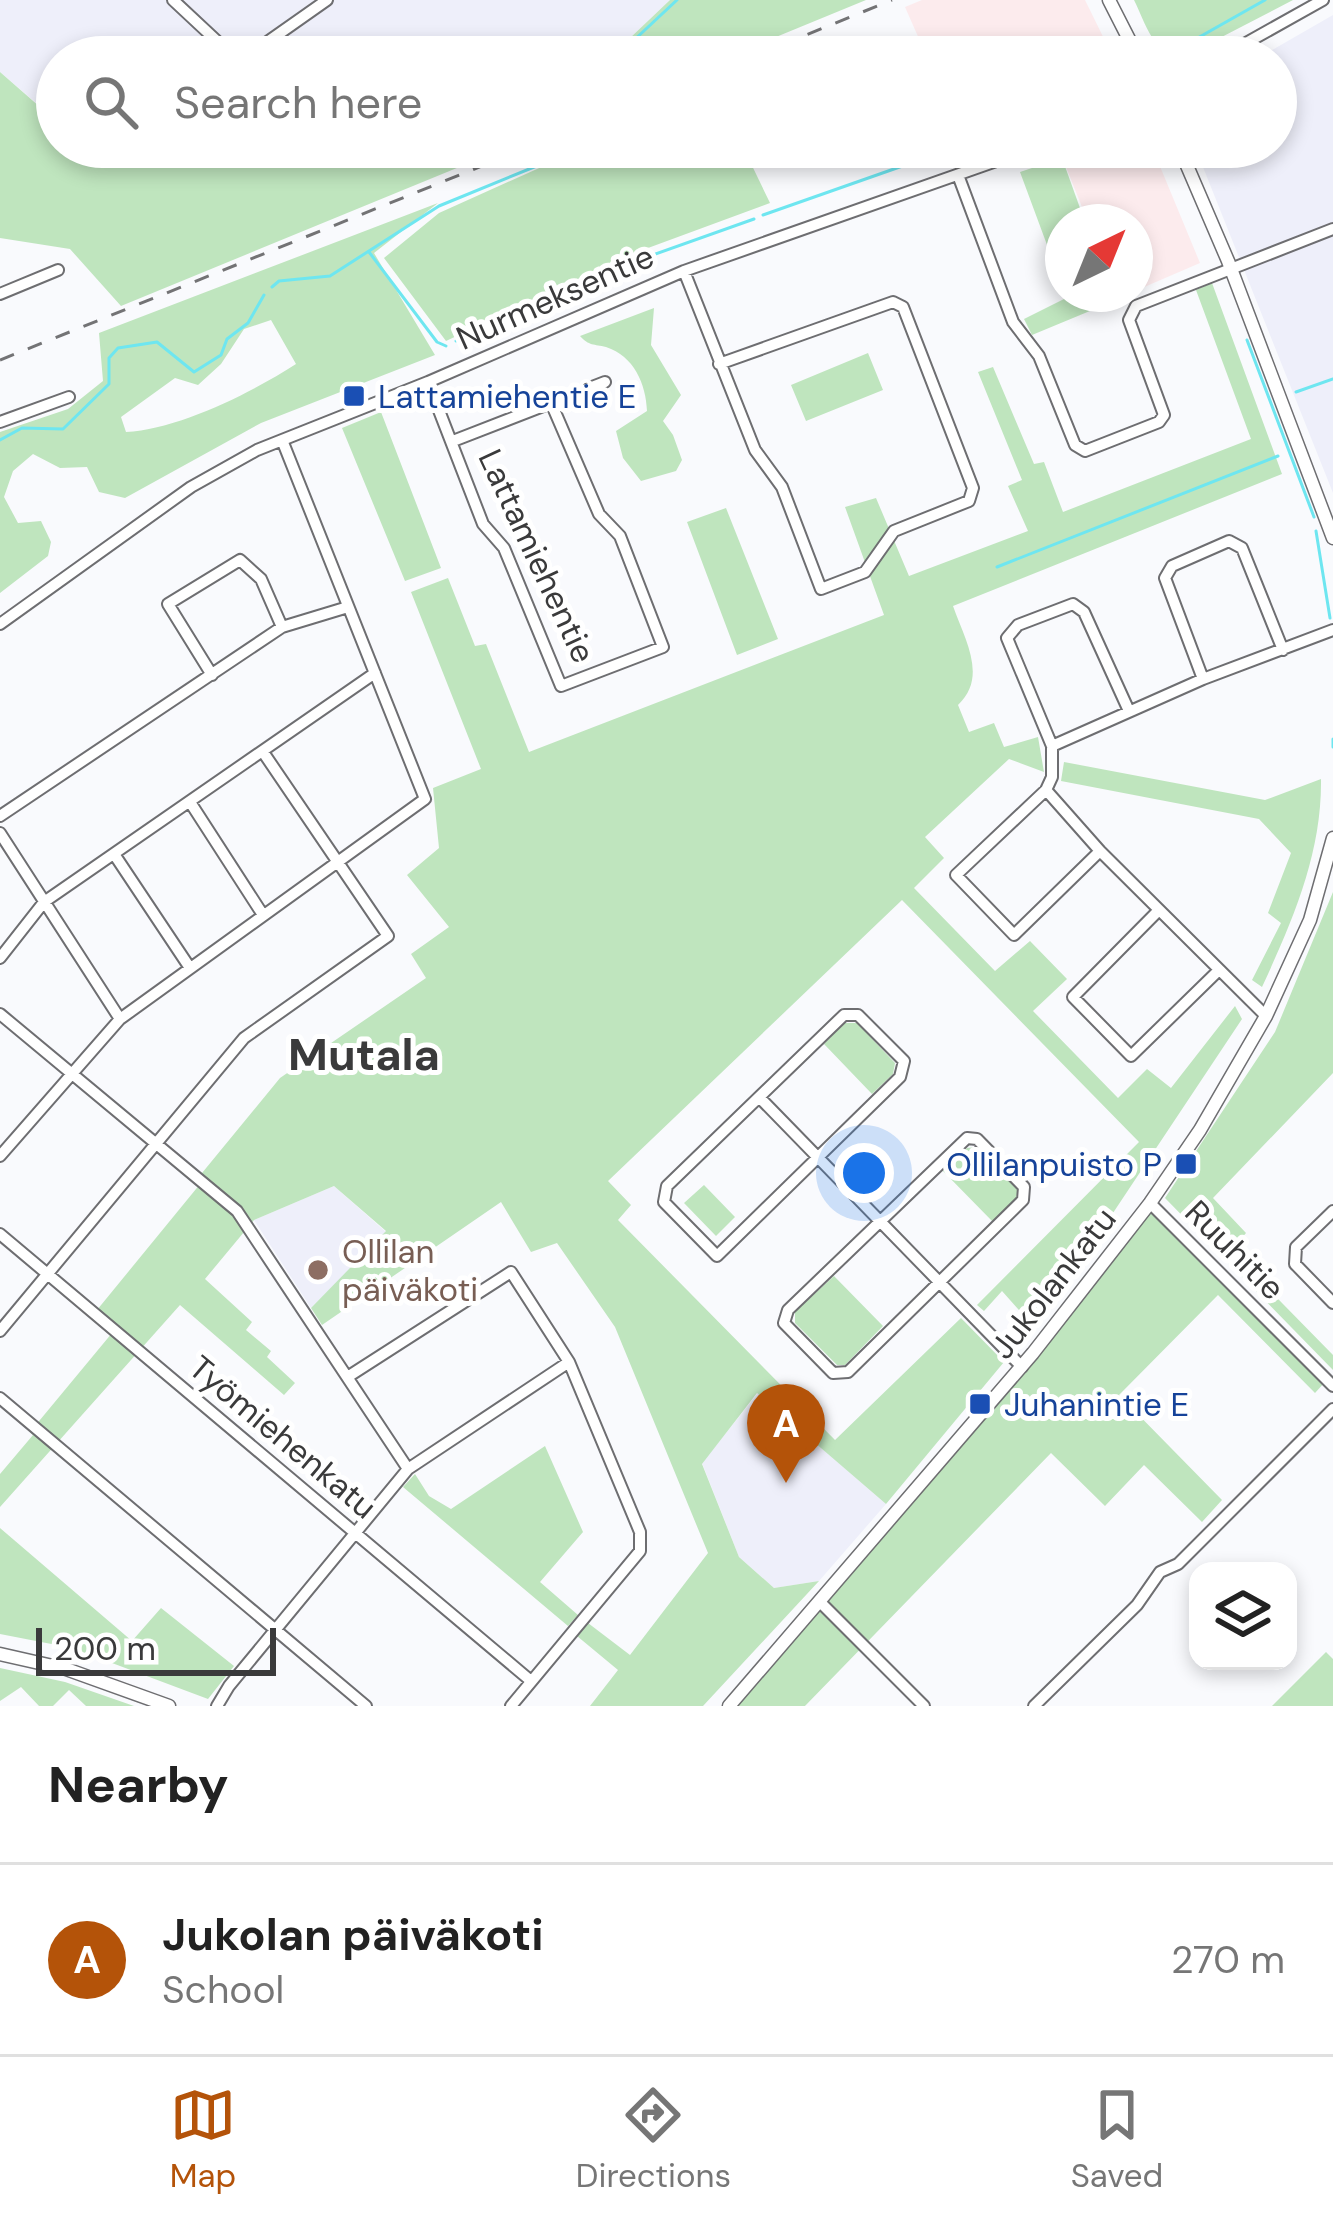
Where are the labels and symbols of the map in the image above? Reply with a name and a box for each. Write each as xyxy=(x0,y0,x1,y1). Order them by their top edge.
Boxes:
north arrow xyxy=(1045,204,1153,312)
street label: Nurmeksentie xyxy=(450,234,660,360)
place label: Lattamiehentie E xyxy=(378,375,636,418)
marker: Lattamiehentie E xyxy=(341,383,367,409)
street label: Lattamiehentie xyxy=(469,442,605,670)
district label: Mutala xyxy=(288,1025,440,1084)
your location xyxy=(834,1143,894,1203)
place label: Ollilanpuisto P xyxy=(946,1143,1162,1186)
marker: Ollilanpuisto P xyxy=(1173,1151,1199,1177)
street label: Ruuhitie xyxy=(1176,1191,1294,1309)
street label: Jukolankatu xyxy=(980,1199,1126,1367)
place label: Ollilan päiväkoti xyxy=(342,1230,478,1311)
marker: Ollilan päiväkoti xyxy=(305,1257,331,1283)
street label: Työmiehenkatu xyxy=(180,1346,386,1528)
place label: Juhanintie E xyxy=(1004,1383,1189,1426)
pin: A xyxy=(747,1384,825,1483)
marker: Juhanintie E xyxy=(967,1391,993,1417)
scale bar xyxy=(36,1622,276,1675)

